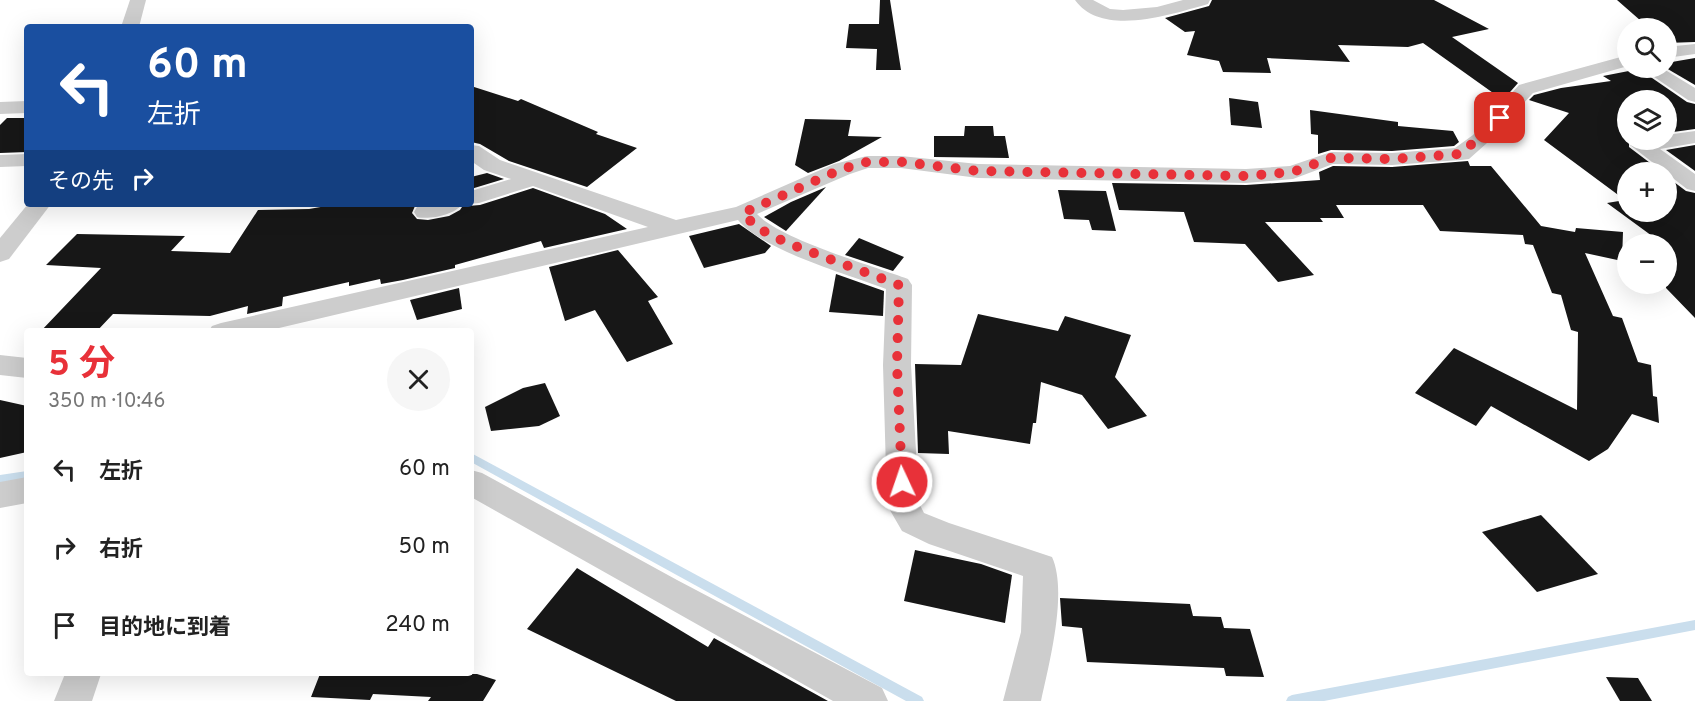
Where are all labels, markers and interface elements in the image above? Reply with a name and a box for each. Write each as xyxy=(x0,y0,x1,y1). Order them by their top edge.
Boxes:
map controls xyxy=(1617,18,1677,294)
button: search xyxy=(1617,18,1677,78)
text: 60 m xyxy=(147,40,248,93)
icon: left xyxy=(48,48,126,126)
button: layers xyxy=(1617,90,1677,150)
pin xyxy=(1474,92,1525,143)
text: 左折 xyxy=(147,99,201,133)
icon: arrive xyxy=(1483,101,1516,134)
icon: right xyxy=(126,162,159,195)
button: + xyxy=(1617,162,1677,222)
text: その先 xyxy=(48,169,114,196)
button: − xyxy=(1617,234,1677,294)
text: 5 分 xyxy=(48,343,115,389)
button: close xyxy=(387,348,450,411)
text: 350 m · 10:46 xyxy=(48,389,165,415)
position arrow xyxy=(870,450,934,514)
icon: left xyxy=(48,453,81,486)
text: 60 m xyxy=(399,456,450,483)
text: 左折 xyxy=(99,459,143,486)
icon: right xyxy=(48,531,81,564)
text: 50 m xyxy=(398,534,450,561)
text: 右折 xyxy=(99,537,143,564)
icon: arrive xyxy=(48,609,81,642)
text: 240 m xyxy=(385,612,450,639)
text: 目的地に到着 xyxy=(99,615,231,642)

